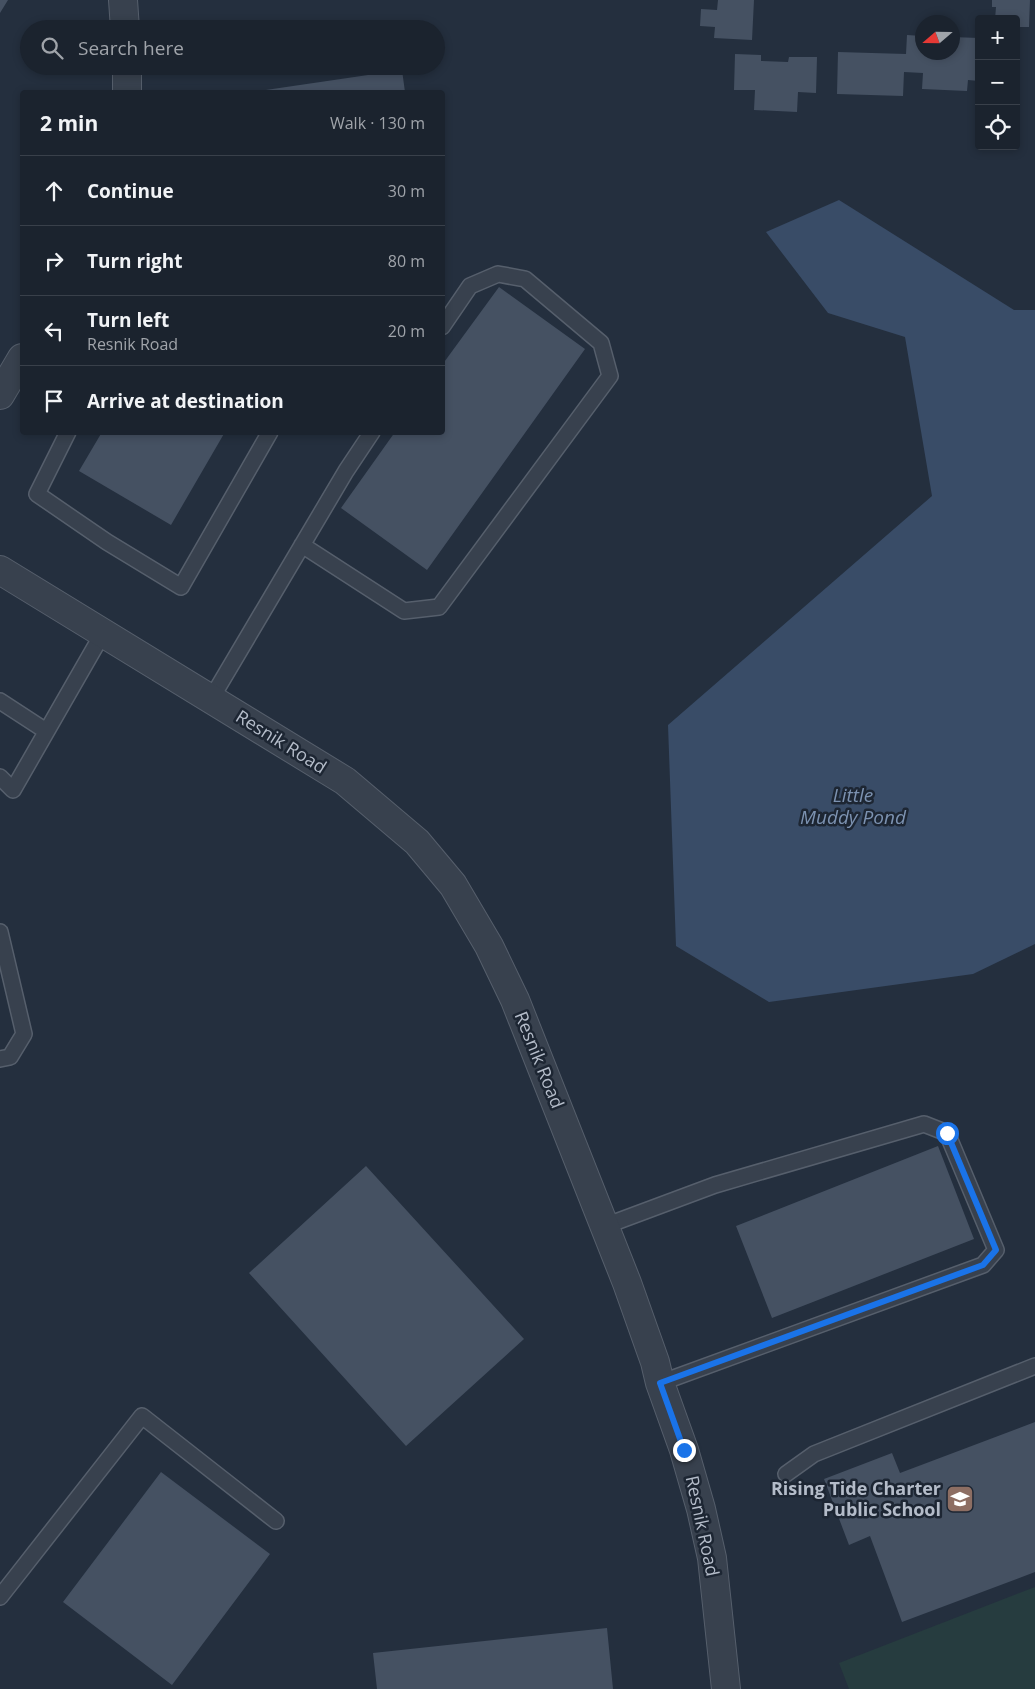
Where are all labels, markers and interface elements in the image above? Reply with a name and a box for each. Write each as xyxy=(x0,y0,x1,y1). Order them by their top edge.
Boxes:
north arrow xyxy=(915,15,960,60)
map controls xyxy=(975,15,1020,150)
button: + xyxy=(975,15,1020,60)
search box xyxy=(20,20,445,75)
icon: search xyxy=(38,34,66,62)
text: Search here xyxy=(78,35,184,61)
button: − xyxy=(975,60,1020,105)
button: locate xyxy=(975,105,1020,150)
text: 2 min xyxy=(40,109,98,137)
text: Walk · 130 m xyxy=(330,112,425,134)
icon: ahead xyxy=(40,177,68,205)
text: Continue xyxy=(87,178,174,204)
text: 30 m xyxy=(388,180,425,202)
icon: right xyxy=(40,247,68,275)
text: Turn right xyxy=(87,248,182,274)
text: 80 m xyxy=(388,250,425,272)
text: Turn left xyxy=(87,307,169,333)
icon: left xyxy=(40,317,68,345)
text: 20 m xyxy=(388,320,425,342)
text: Resnik Road xyxy=(87,333,178,355)
icon: arrive xyxy=(40,387,68,415)
text: Arrive at destination xyxy=(87,388,284,414)
street label: Resnik Road xyxy=(232,704,331,778)
water label: Little Muddy Pond xyxy=(800,782,907,830)
street label: Resnik Road xyxy=(510,1008,570,1112)
route start xyxy=(936,1122,959,1145)
route end xyxy=(673,1439,696,1462)
street label: Resnik Road xyxy=(681,1473,725,1578)
place label: Rising Tide Charter Public School xyxy=(771,1476,941,1521)
school or university icon: Rising Tide Charter Public School xyxy=(945,1484,975,1514)

